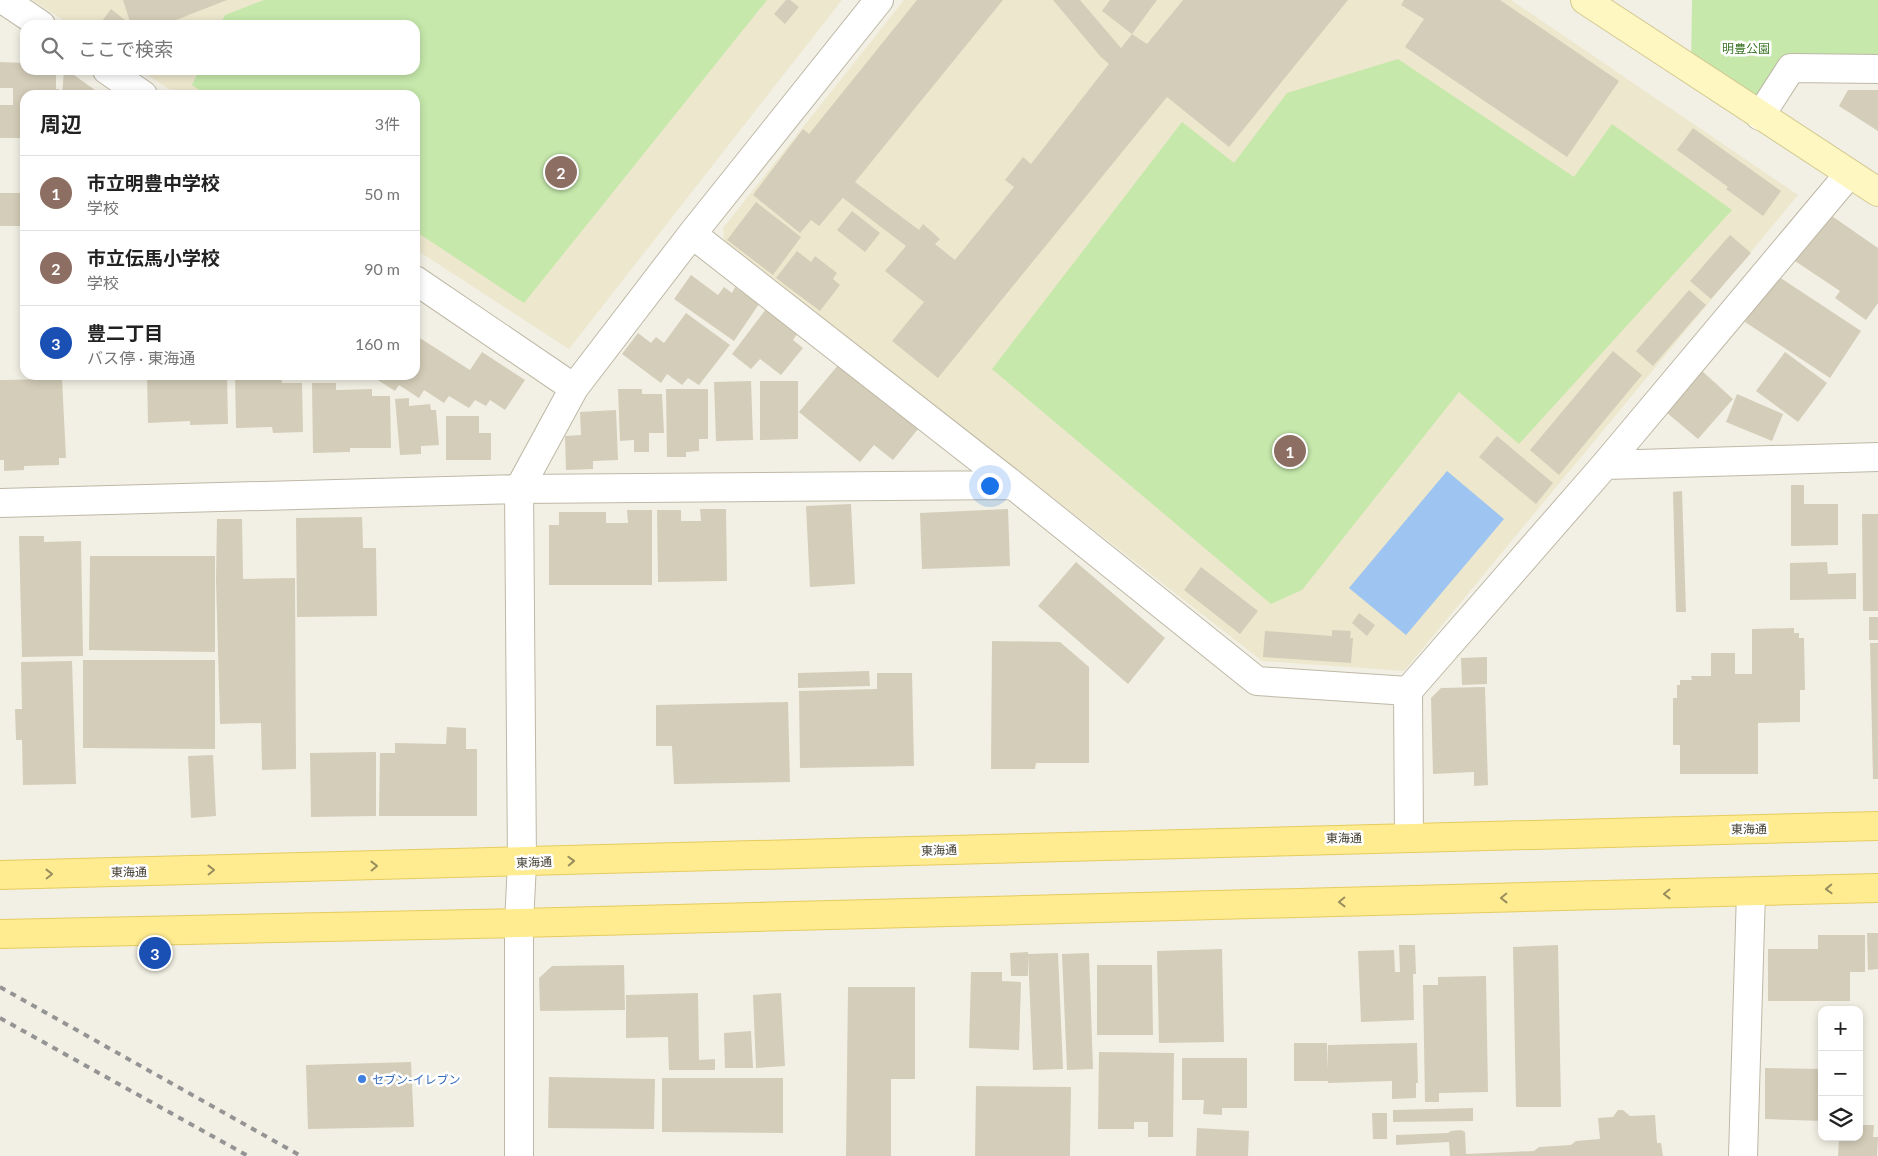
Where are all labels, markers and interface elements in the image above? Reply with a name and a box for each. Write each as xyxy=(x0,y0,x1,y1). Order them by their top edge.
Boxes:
search box xyxy=(20,20,420,75)
icon: search xyxy=(38,34,66,62)
text: ここで検索 xyxy=(78,37,173,60)
park label: 明豊公園 xyxy=(1722,41,1770,56)
text: 周辺 xyxy=(40,111,82,136)
text: 3件 xyxy=(375,114,400,133)
pin: 2 xyxy=(545,153,577,191)
text: 市立明豊中学校 xyxy=(87,171,220,194)
text: 1 xyxy=(51,184,61,203)
text: 50 m xyxy=(364,184,400,203)
text: 学校 xyxy=(87,198,119,217)
text: 市立伝馬小学校 xyxy=(87,246,220,269)
text: 2 xyxy=(51,259,61,278)
text: 90 m xyxy=(364,259,400,278)
text: 学校 xyxy=(87,273,119,292)
text: 豊二丁目 xyxy=(87,321,163,344)
text: 3 xyxy=(51,334,61,353)
text: 160 m xyxy=(355,334,400,353)
text: バス停 · 東海通 xyxy=(87,348,195,367)
pin: 1 xyxy=(1274,432,1306,470)
your location xyxy=(977,473,1003,499)
street label: 東海通 xyxy=(1731,821,1767,837)
street label: 東海通 xyxy=(1326,830,1362,846)
street label: 東海通 xyxy=(921,842,957,858)
street label: 東海通 xyxy=(516,854,552,870)
one-way arrow xyxy=(567,856,575,867)
one-way arrow xyxy=(370,861,378,872)
street label: 東海通 xyxy=(111,864,147,880)
one-way arrow xyxy=(208,865,215,875)
one-way arrow xyxy=(45,869,53,879)
one-way arrow xyxy=(1825,884,1833,895)
one-way arrow xyxy=(1663,889,1670,899)
one-way arrow xyxy=(1500,893,1508,903)
one-way arrow xyxy=(1338,897,1346,907)
pin: 3 xyxy=(139,934,171,972)
map controls xyxy=(1818,1006,1863,1141)
button: + xyxy=(1818,1006,1863,1051)
button: − xyxy=(1818,1051,1863,1096)
place label: セブン-イレブン xyxy=(372,1072,460,1087)
marker: セブン-イレブン xyxy=(356,1073,368,1085)
button: layers xyxy=(1818,1096,1863,1141)

